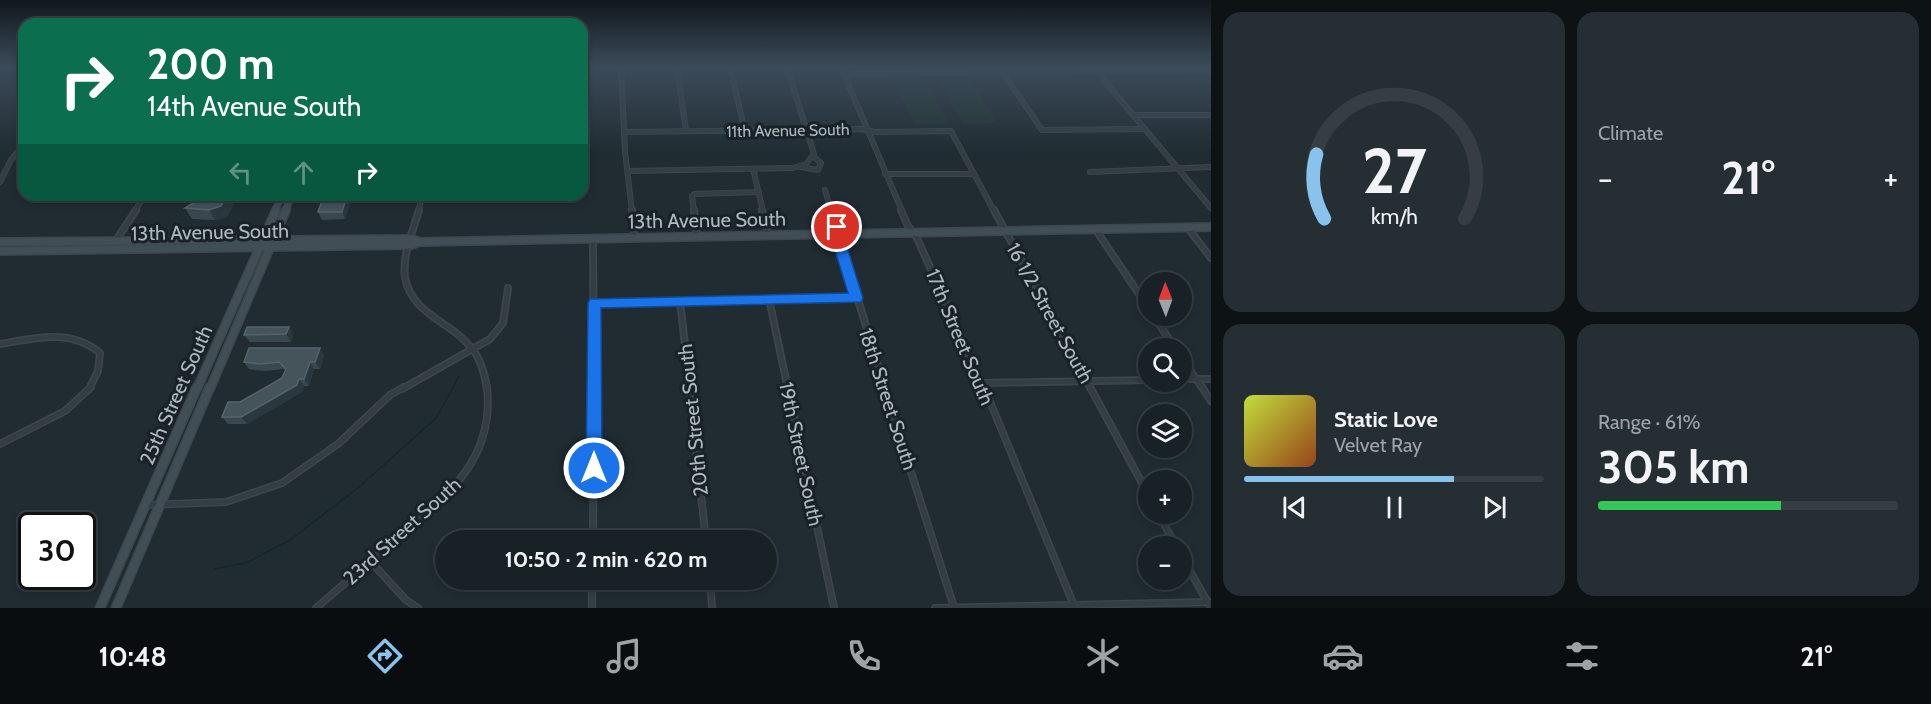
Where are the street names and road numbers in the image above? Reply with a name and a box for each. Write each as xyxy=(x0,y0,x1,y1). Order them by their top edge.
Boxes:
street label: 11th Avenue South xyxy=(726,120,850,141)
street label: 13th Avenue South xyxy=(628,207,786,233)
street label: 13th Avenue South xyxy=(131,219,289,245)
street label: 16 1/2 Street South xyxy=(1001,239,1099,387)
street label: 17th Street South xyxy=(921,265,999,409)
street label: 25th Street South xyxy=(135,322,217,468)
street label: 18th Street South xyxy=(854,325,922,473)
street label: 20th Street South xyxy=(673,343,713,497)
street label: 19th Street South xyxy=(774,380,828,528)
street label: 23rd Street South xyxy=(338,472,466,590)

